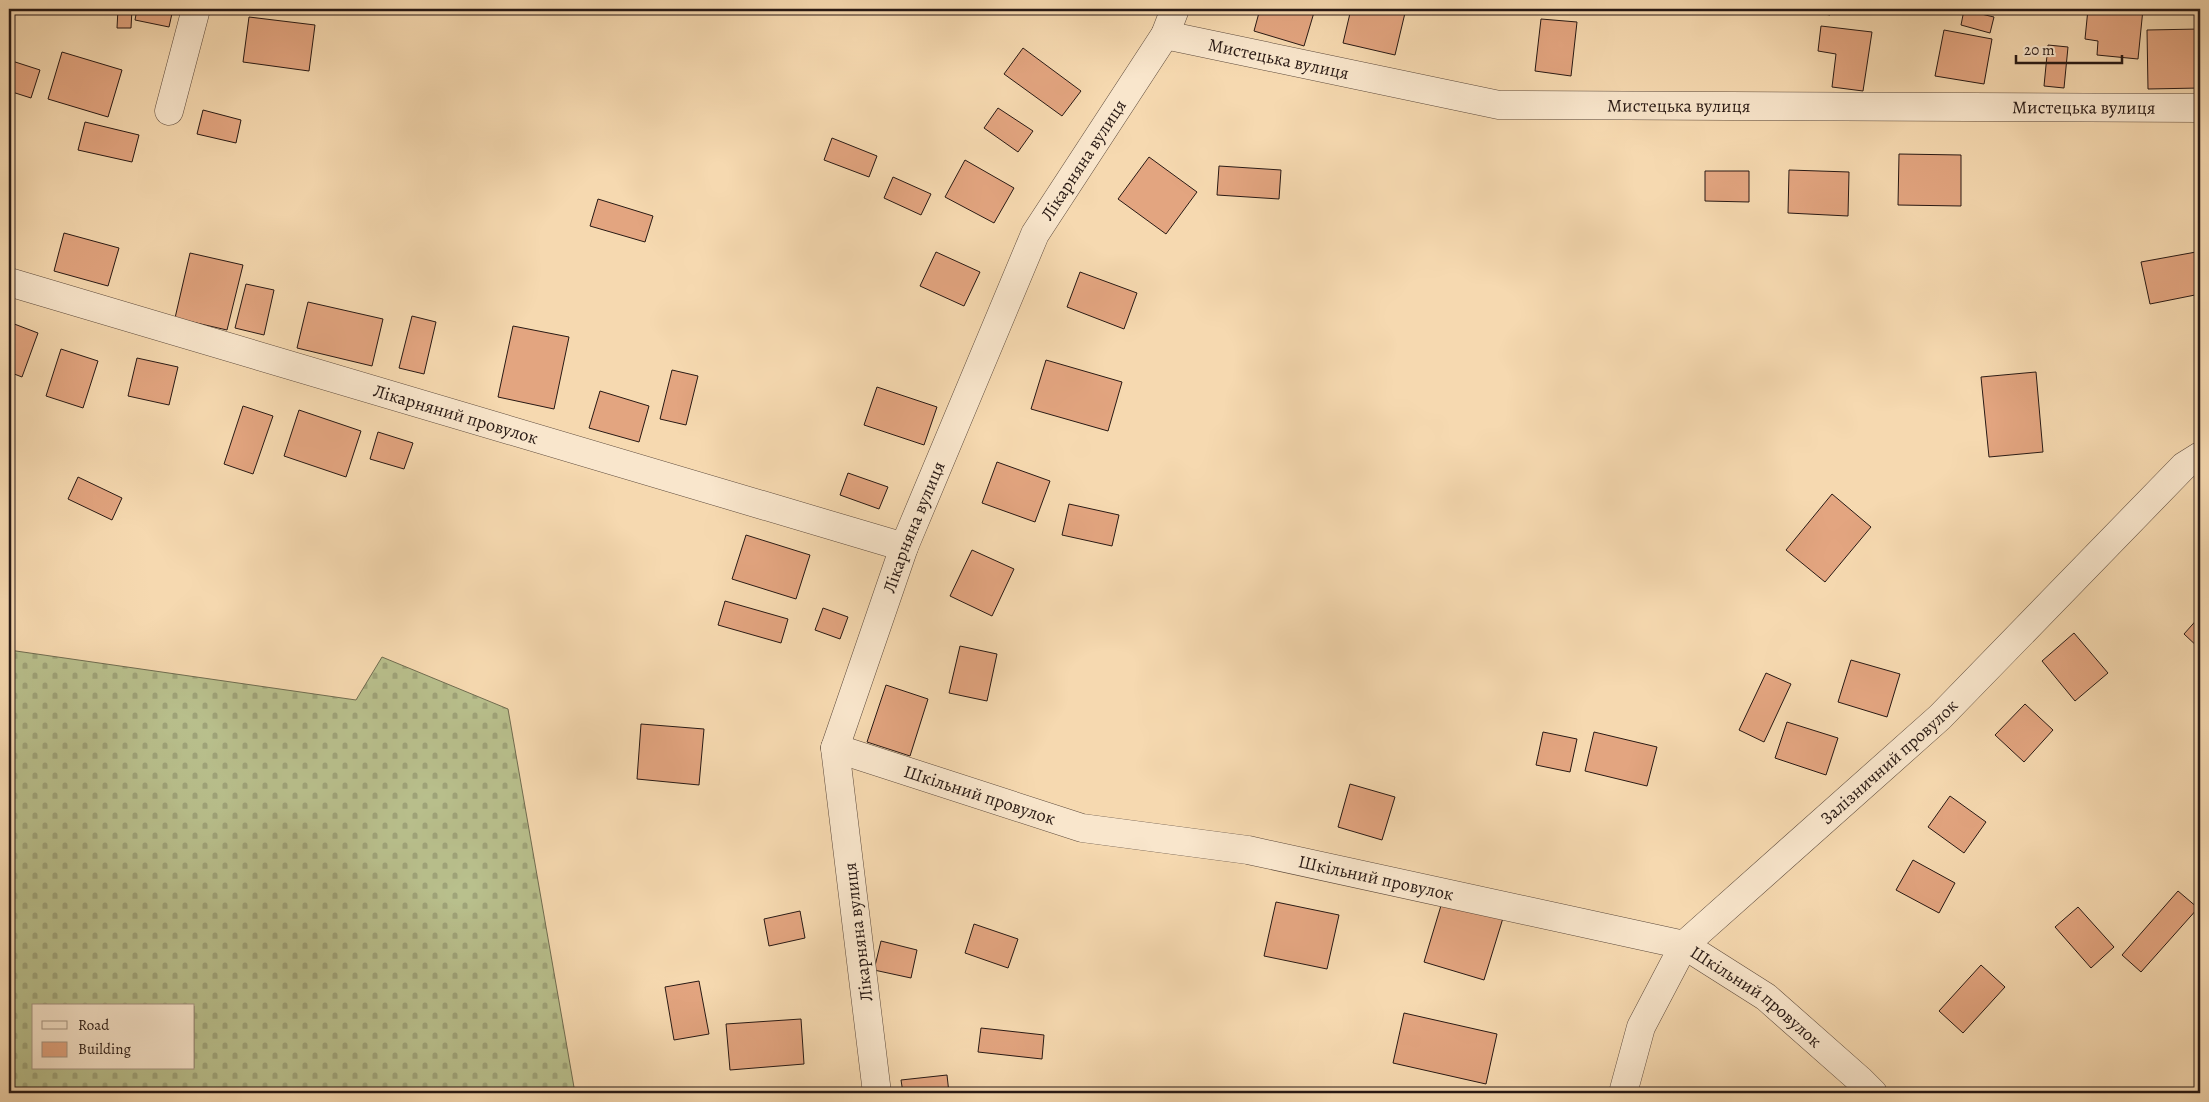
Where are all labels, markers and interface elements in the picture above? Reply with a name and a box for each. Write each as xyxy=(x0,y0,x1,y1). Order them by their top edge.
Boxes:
street label: Мистецька вулиця xyxy=(1206,32,1351,85)
scale bar xyxy=(2016,32,2123,64)
text: 20 m xyxy=(2024,40,2055,60)
street label: Мистецька вулиця xyxy=(1607,93,1750,118)
street label: Лікарняна вулиця xyxy=(1035,95,1132,225)
street label: Мистецька вулиця xyxy=(2012,95,2155,120)
street label: Лікарняний провулок xyxy=(371,379,541,450)
street label: Лікарняна вулиця xyxy=(877,458,951,596)
street label: Залізничний провулок xyxy=(1815,694,1963,830)
street label: Шкільний провулок xyxy=(901,759,1059,831)
street label: Шкільний провулок xyxy=(1296,849,1456,906)
street label: Лікарняна вулиця xyxy=(838,861,878,1003)
street label: Шкільний провулок xyxy=(1686,940,1827,1053)
legend xyxy=(32,1004,195,1070)
text: Road xyxy=(78,1015,110,1035)
text: Building xyxy=(78,1039,131,1059)

